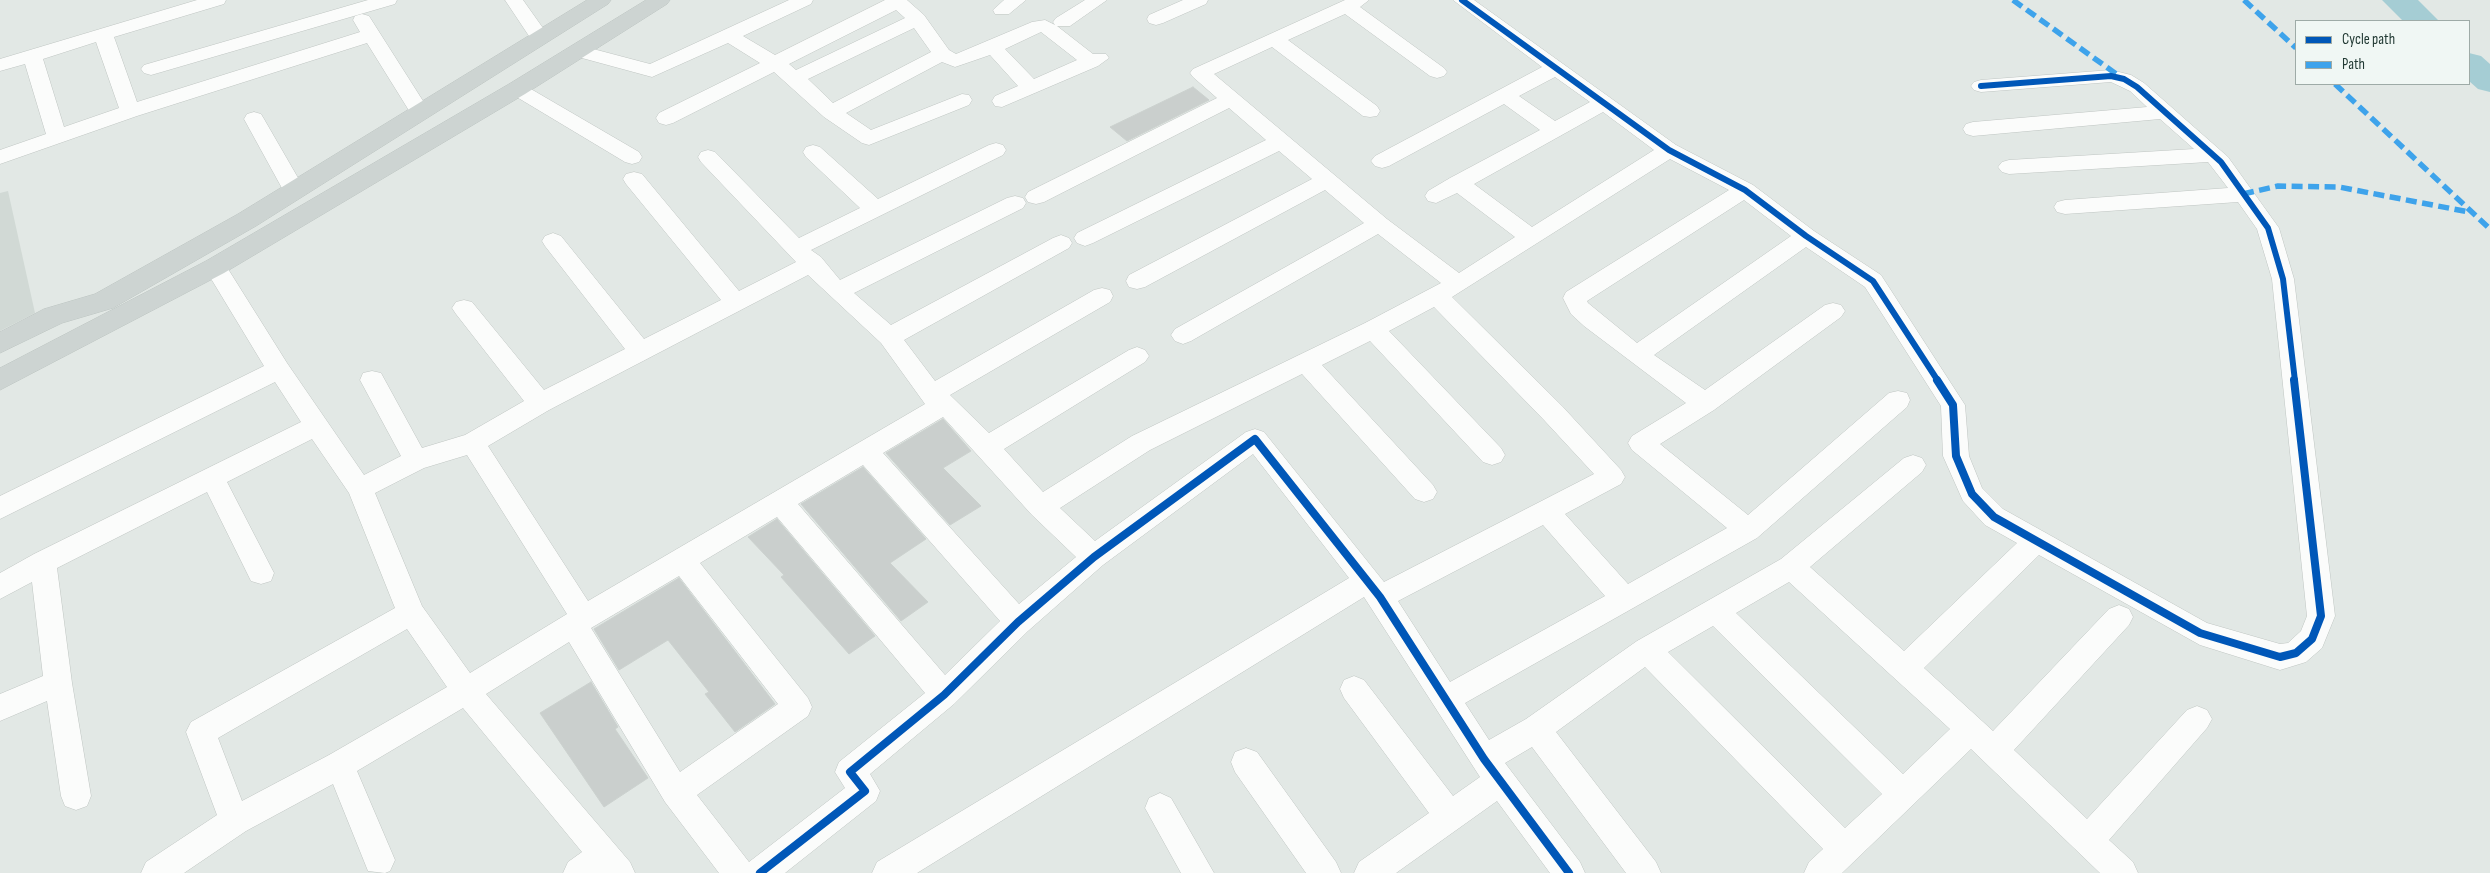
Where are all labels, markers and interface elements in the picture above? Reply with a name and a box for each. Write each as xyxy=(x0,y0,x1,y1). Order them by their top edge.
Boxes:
legend xyxy=(2295,20,2470,85)
text: Cycle path xyxy=(2342,30,2395,49)
text: Path xyxy=(2342,55,2365,74)

